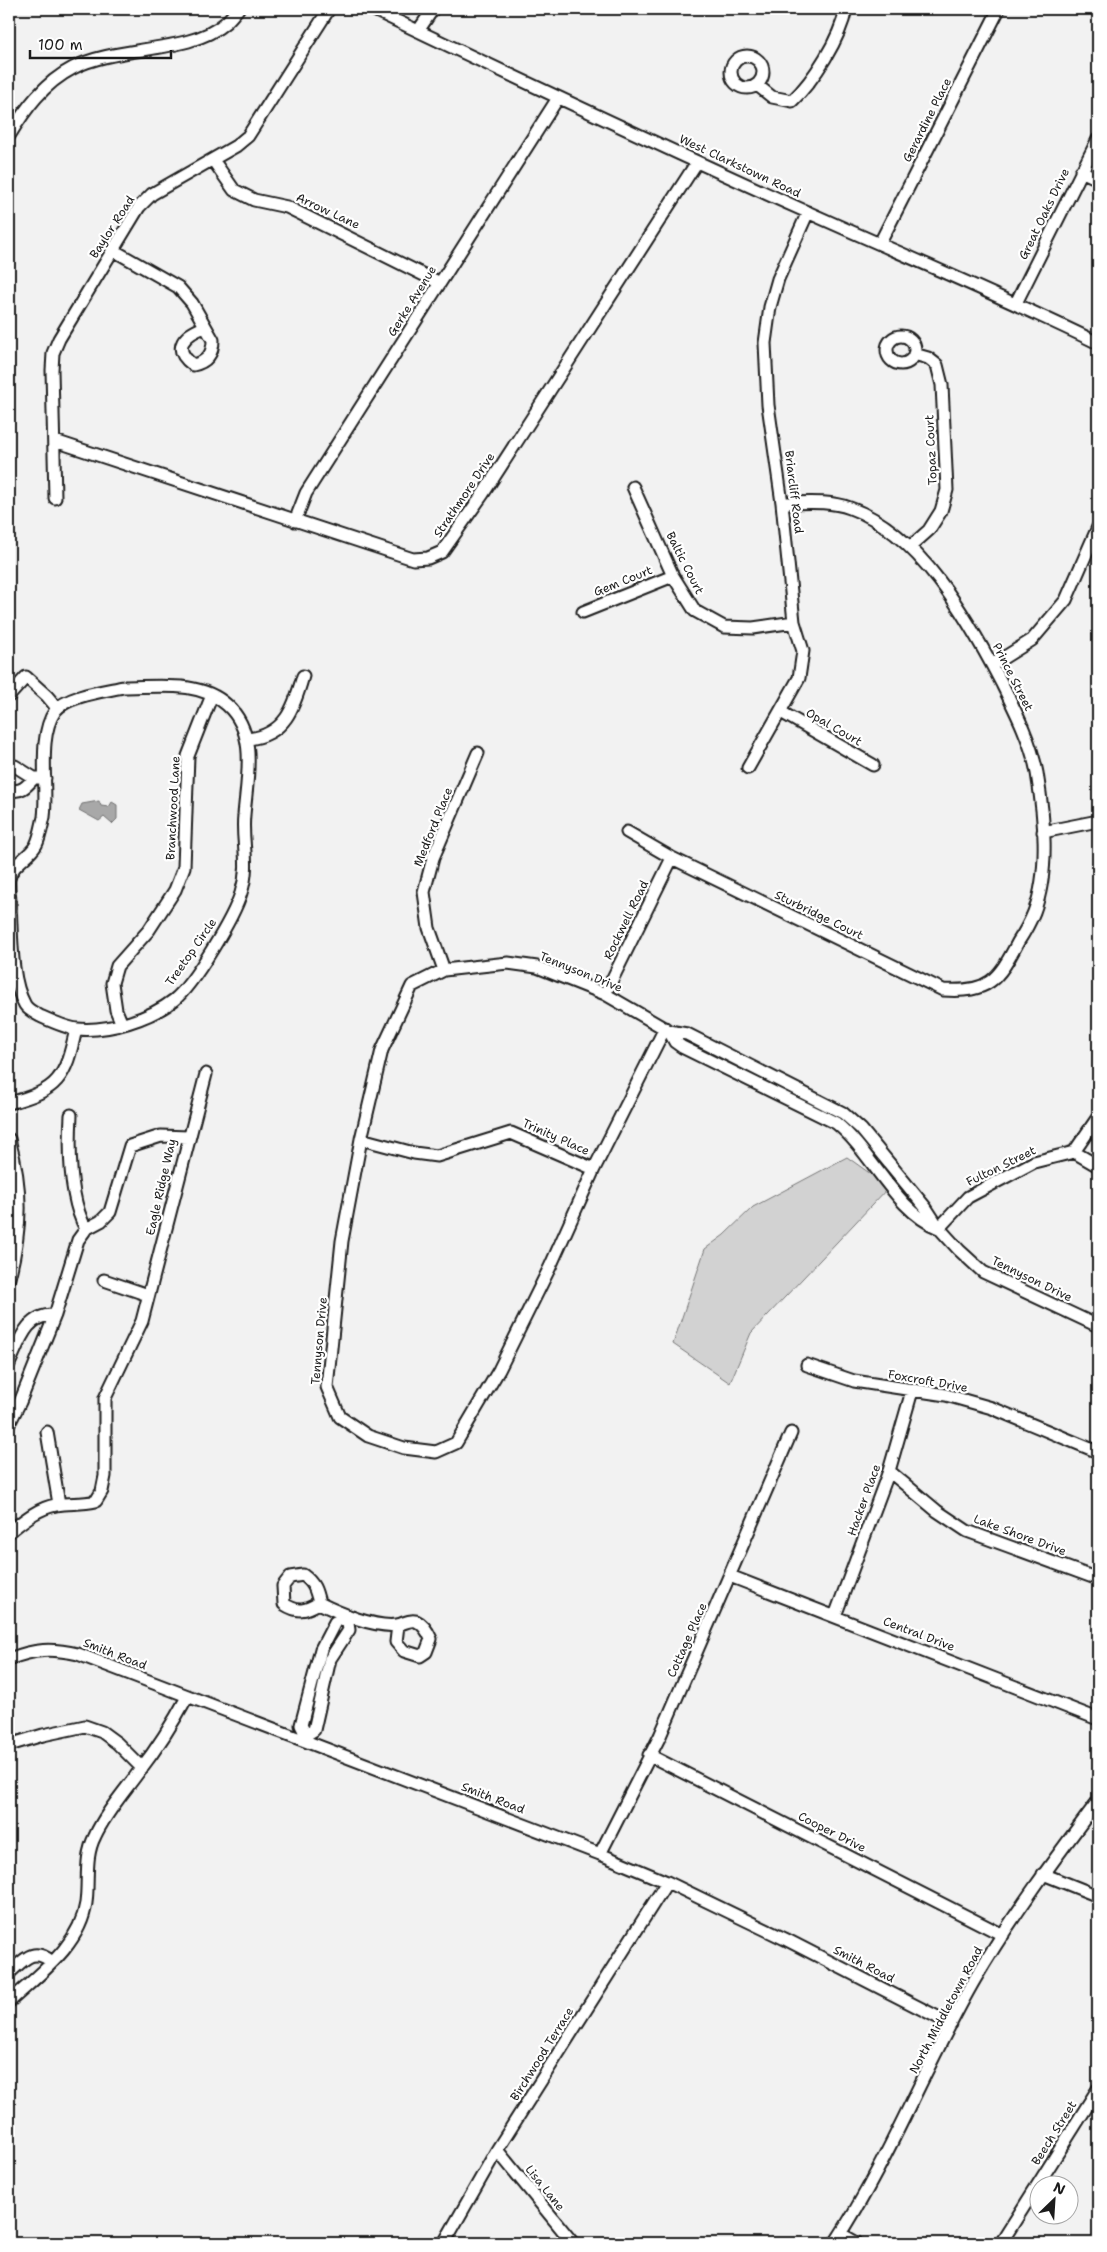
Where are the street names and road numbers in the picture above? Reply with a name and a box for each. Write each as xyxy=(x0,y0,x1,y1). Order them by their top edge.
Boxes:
street label: Gerardine Place xyxy=(899,75,955,165)
street label: West Clarkstown Road xyxy=(677,131,804,201)
street label: Great Oaks Drive xyxy=(1015,166,1073,262)
street label: Arrow Lane xyxy=(294,189,363,233)
street label: Baylor Road xyxy=(86,192,138,261)
street label: Gerke Avenue xyxy=(384,262,440,339)
street label: Topaz Court xyxy=(921,414,941,486)
street label: Strathmore Drive xyxy=(430,449,498,541)
street label: Briarcliff Road xyxy=(781,450,807,535)
street label: Baltic Court xyxy=(662,529,708,597)
street label: Gem Court xyxy=(591,562,655,600)
street label: Prince Street xyxy=(989,640,1037,714)
street label: Opal Court xyxy=(803,704,865,750)
street label: Branchwood Lane xyxy=(162,755,184,860)
street label: Medford Place xyxy=(410,785,456,869)
street label: Rockwell Road xyxy=(600,877,652,962)
street label: Sturbridge Court xyxy=(772,887,866,943)
street label: Treetop Circle xyxy=(162,915,220,989)
street label: Tennyson Drive xyxy=(537,948,625,996)
street label: Trinity Place xyxy=(520,1115,592,1159)
street label: Eagle Ridge Way xyxy=(142,1137,180,1237)
street label: Fulton Street xyxy=(964,1142,1038,1190)
street label: Tennyson Drive xyxy=(989,1253,1075,1306)
street label: Tennyson Drive xyxy=(307,1296,331,1385)
street label: Foxcroft Drive xyxy=(887,1366,969,1396)
street label: Hacker Place xyxy=(844,1462,884,1538)
street label: Lake Shore Drive xyxy=(971,1511,1069,1559)
street label: Cottage Place xyxy=(663,1600,711,1680)
street label: Central Drive xyxy=(881,1613,957,1655)
street label: Smith Road xyxy=(81,1635,149,1674)
street label: Smith Road xyxy=(459,1779,527,1818)
street label: Cooper Drive xyxy=(795,1808,869,1856)
street label: Smith Road xyxy=(831,1942,898,1986)
street label: North Middletown Road xyxy=(906,1943,987,2076)
street label: Birchwood Terrace xyxy=(507,2004,577,2104)
street label: Beech Street xyxy=(1028,2098,1080,2168)
street label: Lisa Lane xyxy=(522,2162,569,2214)

